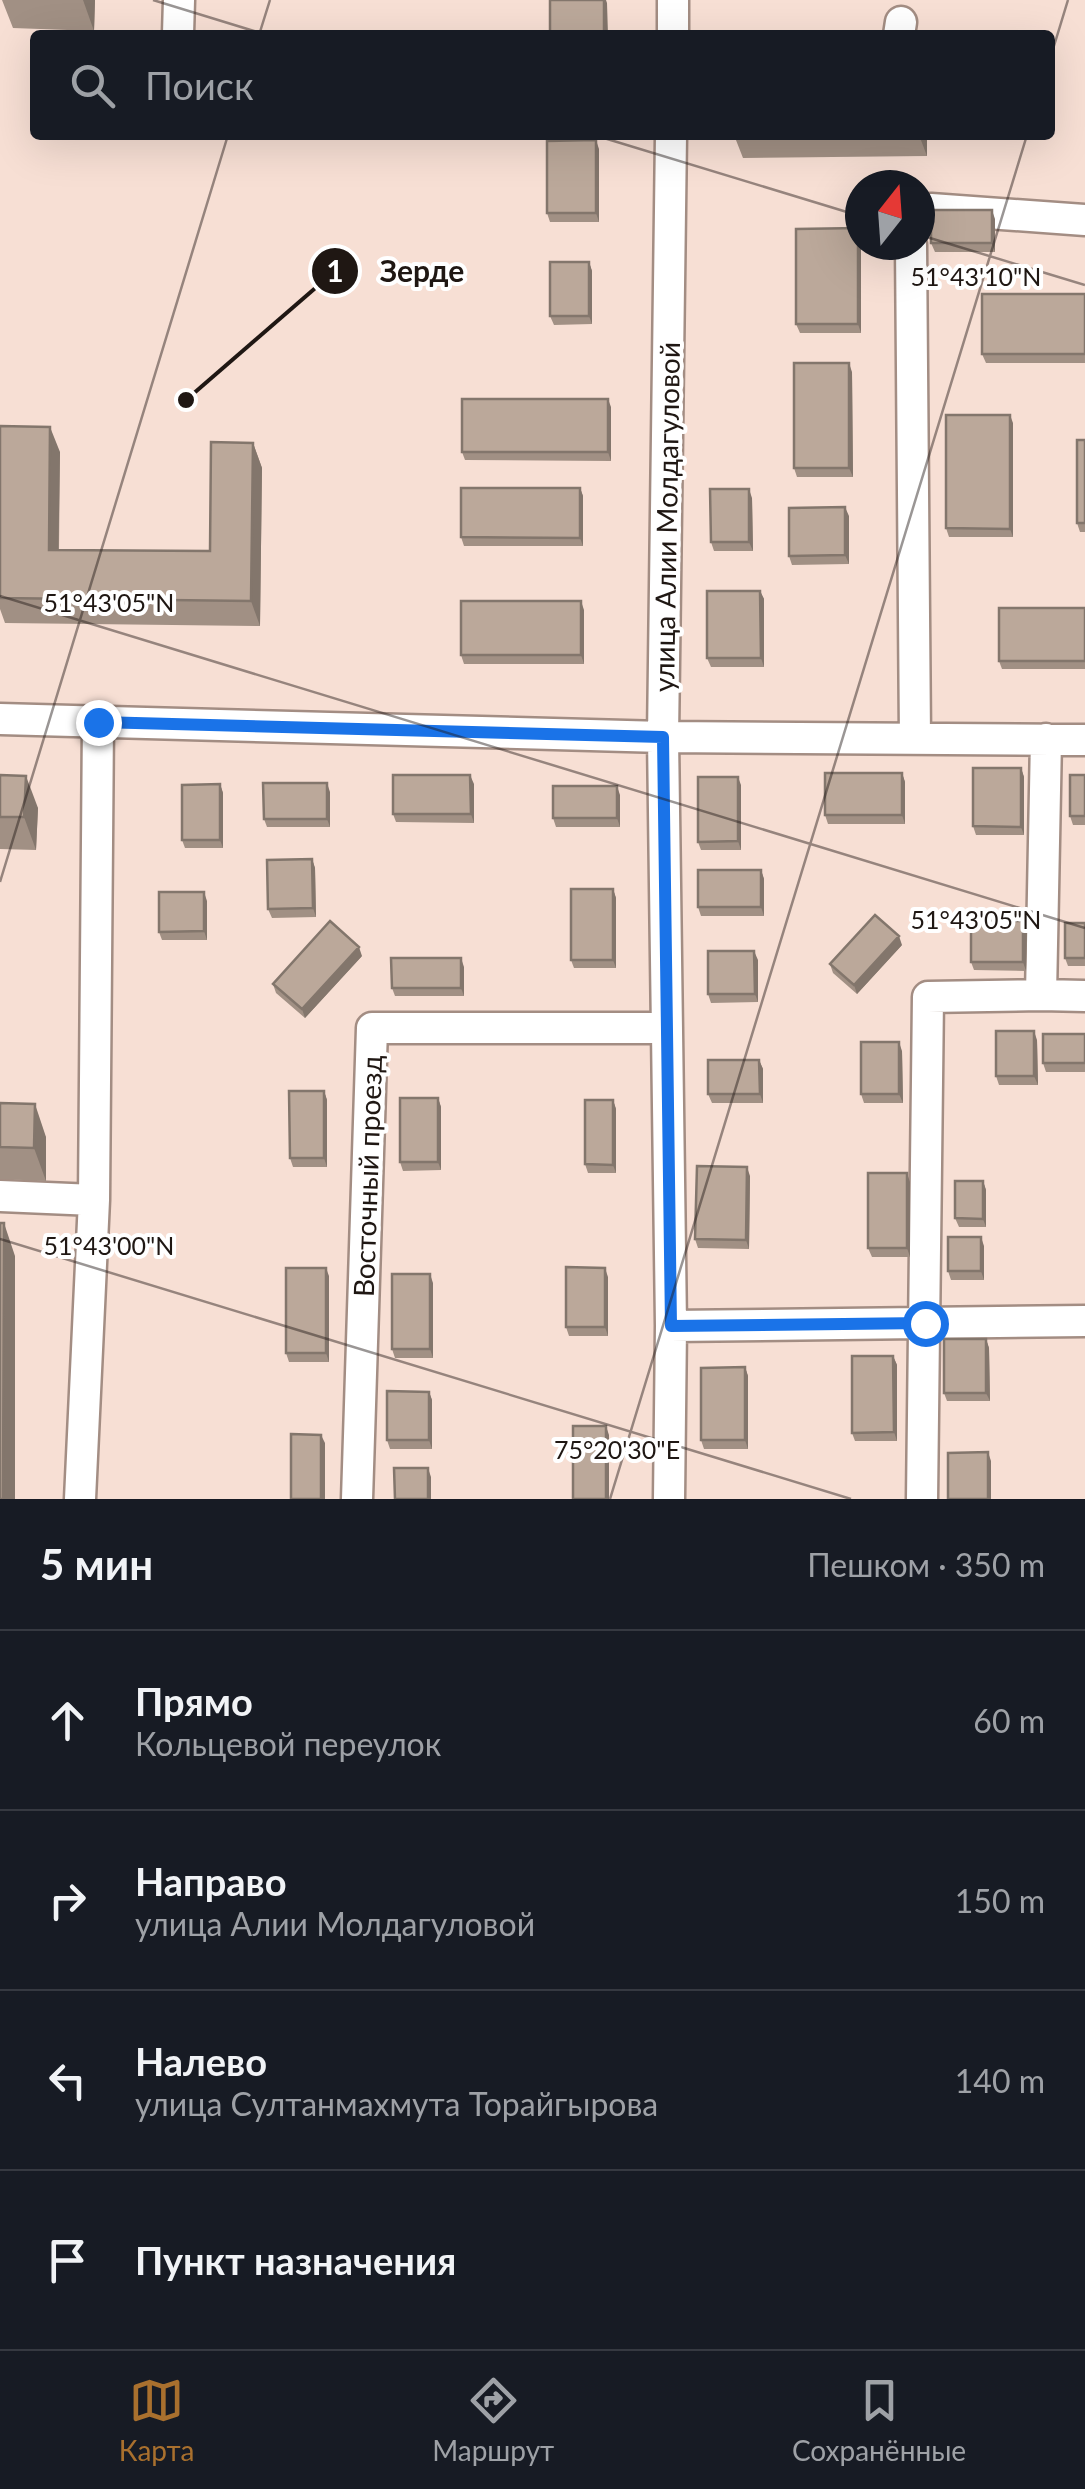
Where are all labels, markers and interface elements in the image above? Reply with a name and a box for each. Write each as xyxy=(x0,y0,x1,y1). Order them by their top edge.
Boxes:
search box xyxy=(30,30,1055,140)
icon: search xyxy=(65,58,120,113)
text: Поиск xyxy=(145,62,254,108)
north arrow xyxy=(845,170,935,260)
callout: Зерде xyxy=(310,241,485,301)
text: 1 xyxy=(326,252,344,288)
text: Зерде xyxy=(380,252,464,288)
text: 51°43'10"N xyxy=(911,261,1041,291)
street label: улица Алии Молдагуловой xyxy=(646,342,686,692)
text: 51°43'05"N xyxy=(44,587,174,617)
route end xyxy=(76,700,122,746)
text: 51°43'05"N xyxy=(911,904,1041,934)
street label: Восточный проезд xyxy=(346,1054,388,1298)
text: 51°43'00"N xyxy=(44,1230,174,1260)
route start xyxy=(903,1301,949,1347)
text: 75°20'30"E xyxy=(554,1434,680,1464)
text: 5 мин xyxy=(40,1539,153,1589)
text: Пешком · 350 m xyxy=(807,1545,1045,1584)
text: Прямо xyxy=(135,1678,253,1724)
icon: ahead xyxy=(40,1693,95,1748)
text: 60 m xyxy=(973,1701,1045,1740)
text: Кольцевой переулок xyxy=(135,1724,441,1763)
text: Направо xyxy=(135,1858,287,1904)
icon: right xyxy=(40,1873,95,1928)
text: 150 m xyxy=(955,1881,1045,1920)
text: улица Алии Молдагуловой xyxy=(135,1904,535,1943)
text: Налево xyxy=(135,2038,267,2084)
icon: left xyxy=(40,2053,95,2108)
text: 140 m xyxy=(955,2061,1045,2100)
text: улица Султанмахмута Торайгырова xyxy=(135,2084,658,2123)
icon: arrive xyxy=(40,2233,95,2288)
text: Пункт назначения xyxy=(135,2237,456,2283)
tab: Карта xyxy=(119,2373,195,2467)
tab: Маршрут xyxy=(432,2373,554,2467)
tab: Сохранённые xyxy=(792,2373,966,2467)

